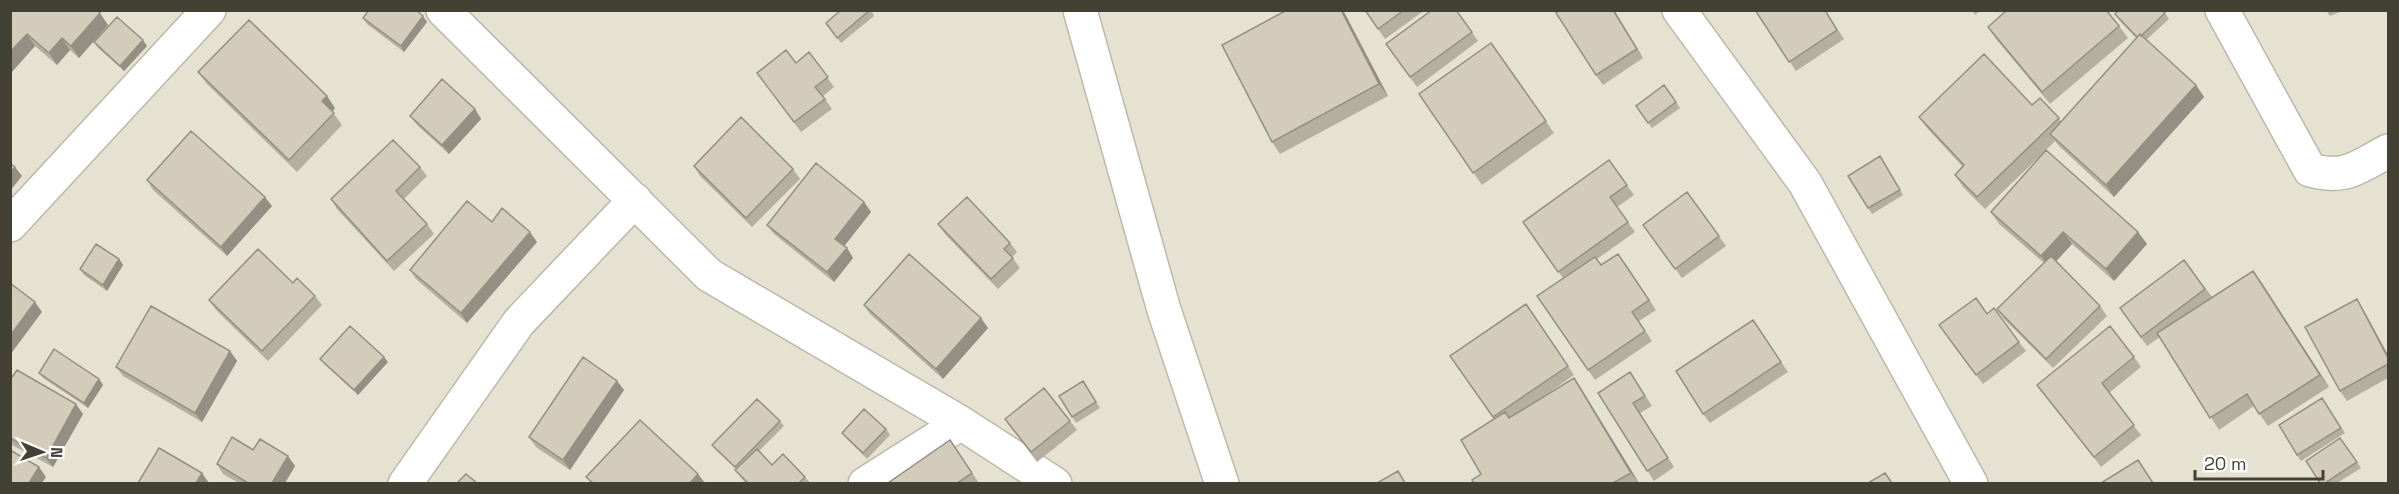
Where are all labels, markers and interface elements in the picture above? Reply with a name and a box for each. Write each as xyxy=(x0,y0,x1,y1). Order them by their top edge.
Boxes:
north arrow xyxy=(12,422,72,482)
scale bar xyxy=(2195,443,2322,481)
text: N xyxy=(46,447,67,458)
text: 20 m xyxy=(2204,452,2247,475)

